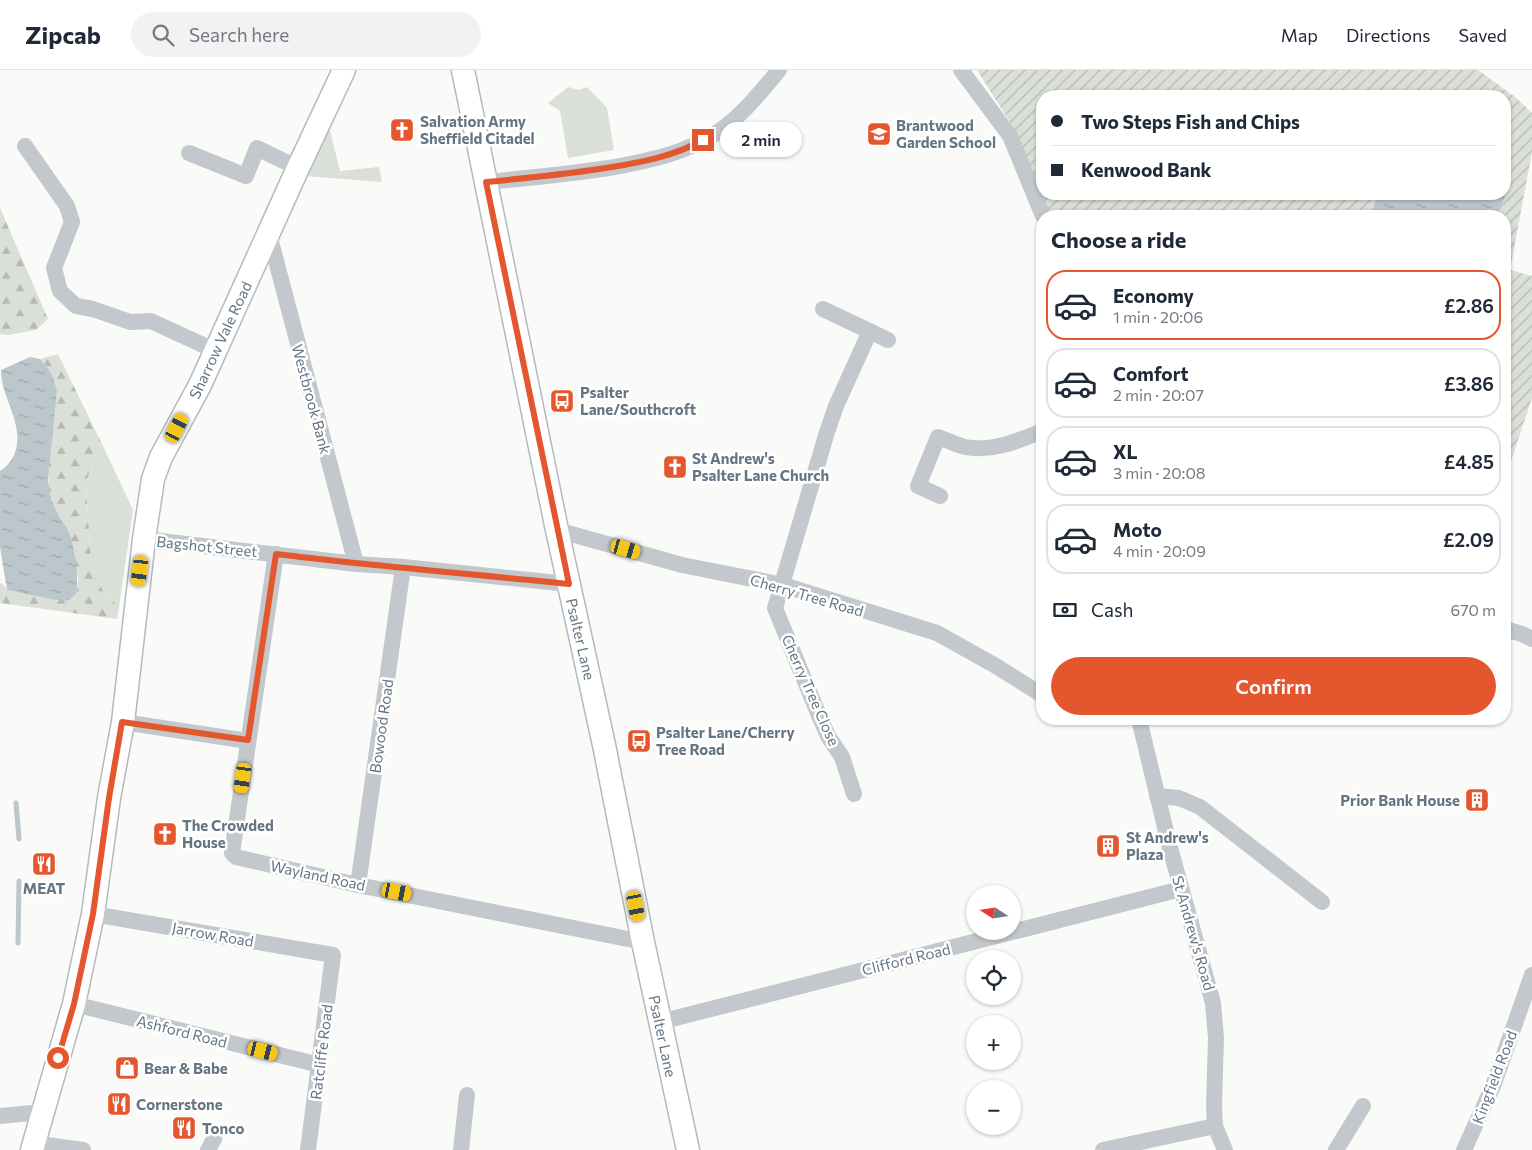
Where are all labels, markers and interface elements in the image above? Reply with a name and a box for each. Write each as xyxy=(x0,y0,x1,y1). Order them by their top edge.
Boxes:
search box xyxy=(131,12,481,57)
text: Zipcab xyxy=(25,20,101,49)
icon: search xyxy=(149,21,177,49)
text: Search here xyxy=(189,23,289,46)
text: Map xyxy=(1281,24,1318,46)
text: Directions xyxy=(1346,24,1430,46)
text: Saved xyxy=(1458,24,1507,46)
text: Two Steps Fish and Chips xyxy=(1081,110,1300,133)
place label: Salvation Army Sheffield Citadel xyxy=(420,112,535,147)
place label: Brantwood Garden School xyxy=(896,116,996,151)
church icon: Salvation Army Sheffield Citadel xyxy=(389,117,415,143)
school or university icon: Brantwood Garden School xyxy=(866,121,892,147)
callout: 2 min xyxy=(720,122,803,158)
route end xyxy=(692,129,714,151)
text: 2 min xyxy=(741,130,781,149)
text: Kenwood Bank xyxy=(1081,158,1212,181)
text: Choose a ride xyxy=(1051,226,1186,253)
street label: Sharrow Vale Road xyxy=(185,278,255,402)
icon: car xyxy=(1053,283,1098,328)
text: Economy xyxy=(1113,284,1194,307)
text: £2.86 xyxy=(1444,294,1494,317)
text: 1 min · 20:06 xyxy=(1113,307,1203,326)
street label: Westbrook Bank xyxy=(289,342,335,456)
icon: car xyxy=(1053,361,1098,406)
text: Comfort xyxy=(1113,362,1189,385)
text: £3.86 xyxy=(1444,372,1494,395)
place label: Psalter Lane/Southcroft xyxy=(580,383,696,418)
text: 2 min · 20:07 xyxy=(1113,385,1204,404)
bus stop icon: Psalter Lane/Southcroft xyxy=(549,388,575,414)
car xyxy=(163,411,190,445)
icon: car xyxy=(1053,439,1098,484)
text: XL xyxy=(1113,440,1138,463)
place label: St Andrew's Psalter Lane Church xyxy=(692,449,829,484)
text: £4.85 xyxy=(1444,450,1494,473)
church icon: St Andrew's Psalter Lane Church xyxy=(662,454,688,480)
text: 3 min · 20:08 xyxy=(1113,463,1206,482)
icon: car xyxy=(1053,517,1098,562)
text: Moto xyxy=(1113,518,1162,541)
text: £2.09 xyxy=(1443,528,1494,551)
street label: Bagshot Street xyxy=(156,532,258,560)
car xyxy=(609,538,642,560)
text: 4 min · 20:09 xyxy=(1113,541,1206,560)
car xyxy=(130,555,149,587)
street label: Cherry Tree Road xyxy=(748,570,866,620)
street label: Psalter Lane xyxy=(563,596,599,682)
icon: cash xyxy=(1051,596,1079,624)
text: Cash xyxy=(1091,598,1133,621)
text: 670 m xyxy=(1450,600,1496,619)
street label: Cherry Tree Close xyxy=(778,632,844,748)
button: Confirm xyxy=(1051,657,1496,715)
street label: Bowood Road xyxy=(366,678,396,774)
place label: Psalter Lane/Cherry Tree Road xyxy=(656,723,796,758)
bus stop icon: Psalter Lane/Cherry Tree Road xyxy=(626,728,652,754)
car xyxy=(233,762,252,794)
building icon: Prior Bank House xyxy=(1464,787,1490,813)
place label: Prior Bank House xyxy=(1340,791,1460,809)
place label: The Crowded House xyxy=(182,816,274,851)
church icon: The Crowded House xyxy=(152,821,178,847)
place label: St Andrew's Plaza xyxy=(1126,828,1209,863)
building icon: St Andrew's Plaza xyxy=(1095,833,1121,859)
restaurant icon: MEAT xyxy=(31,851,57,877)
street label: Wayland Road xyxy=(269,856,367,894)
street label: St Andrew's Road xyxy=(1169,874,1219,992)
place label: MEAT xyxy=(23,879,66,897)
car xyxy=(380,882,413,902)
north arrow xyxy=(966,885,1021,940)
map controls xyxy=(966,885,1021,1135)
car xyxy=(625,890,646,922)
street label: Jarrow Road xyxy=(171,918,255,950)
street label: Clifford Road xyxy=(860,939,952,979)
button: locate xyxy=(966,950,1021,1005)
street label: Psalter Lane xyxy=(646,993,680,1079)
street label: Ratcliffe Road xyxy=(306,1003,336,1101)
street label: Ashford Road xyxy=(135,1011,229,1051)
button: + xyxy=(966,1015,1021,1070)
street label: Kingfield Road xyxy=(1468,1028,1520,1126)
car xyxy=(246,1040,279,1062)
route start xyxy=(47,1047,69,1069)
shop icon: Bear & Babe xyxy=(114,1055,140,1081)
place label: Bear & Babe xyxy=(144,1059,228,1077)
button: − xyxy=(966,1080,1021,1135)
restaurant icon: Cornerstone xyxy=(106,1091,132,1117)
place label: Cornerstone xyxy=(136,1095,223,1113)
restaurant icon: Tonco xyxy=(171,1115,197,1141)
place label: Tonco xyxy=(202,1119,244,1137)

